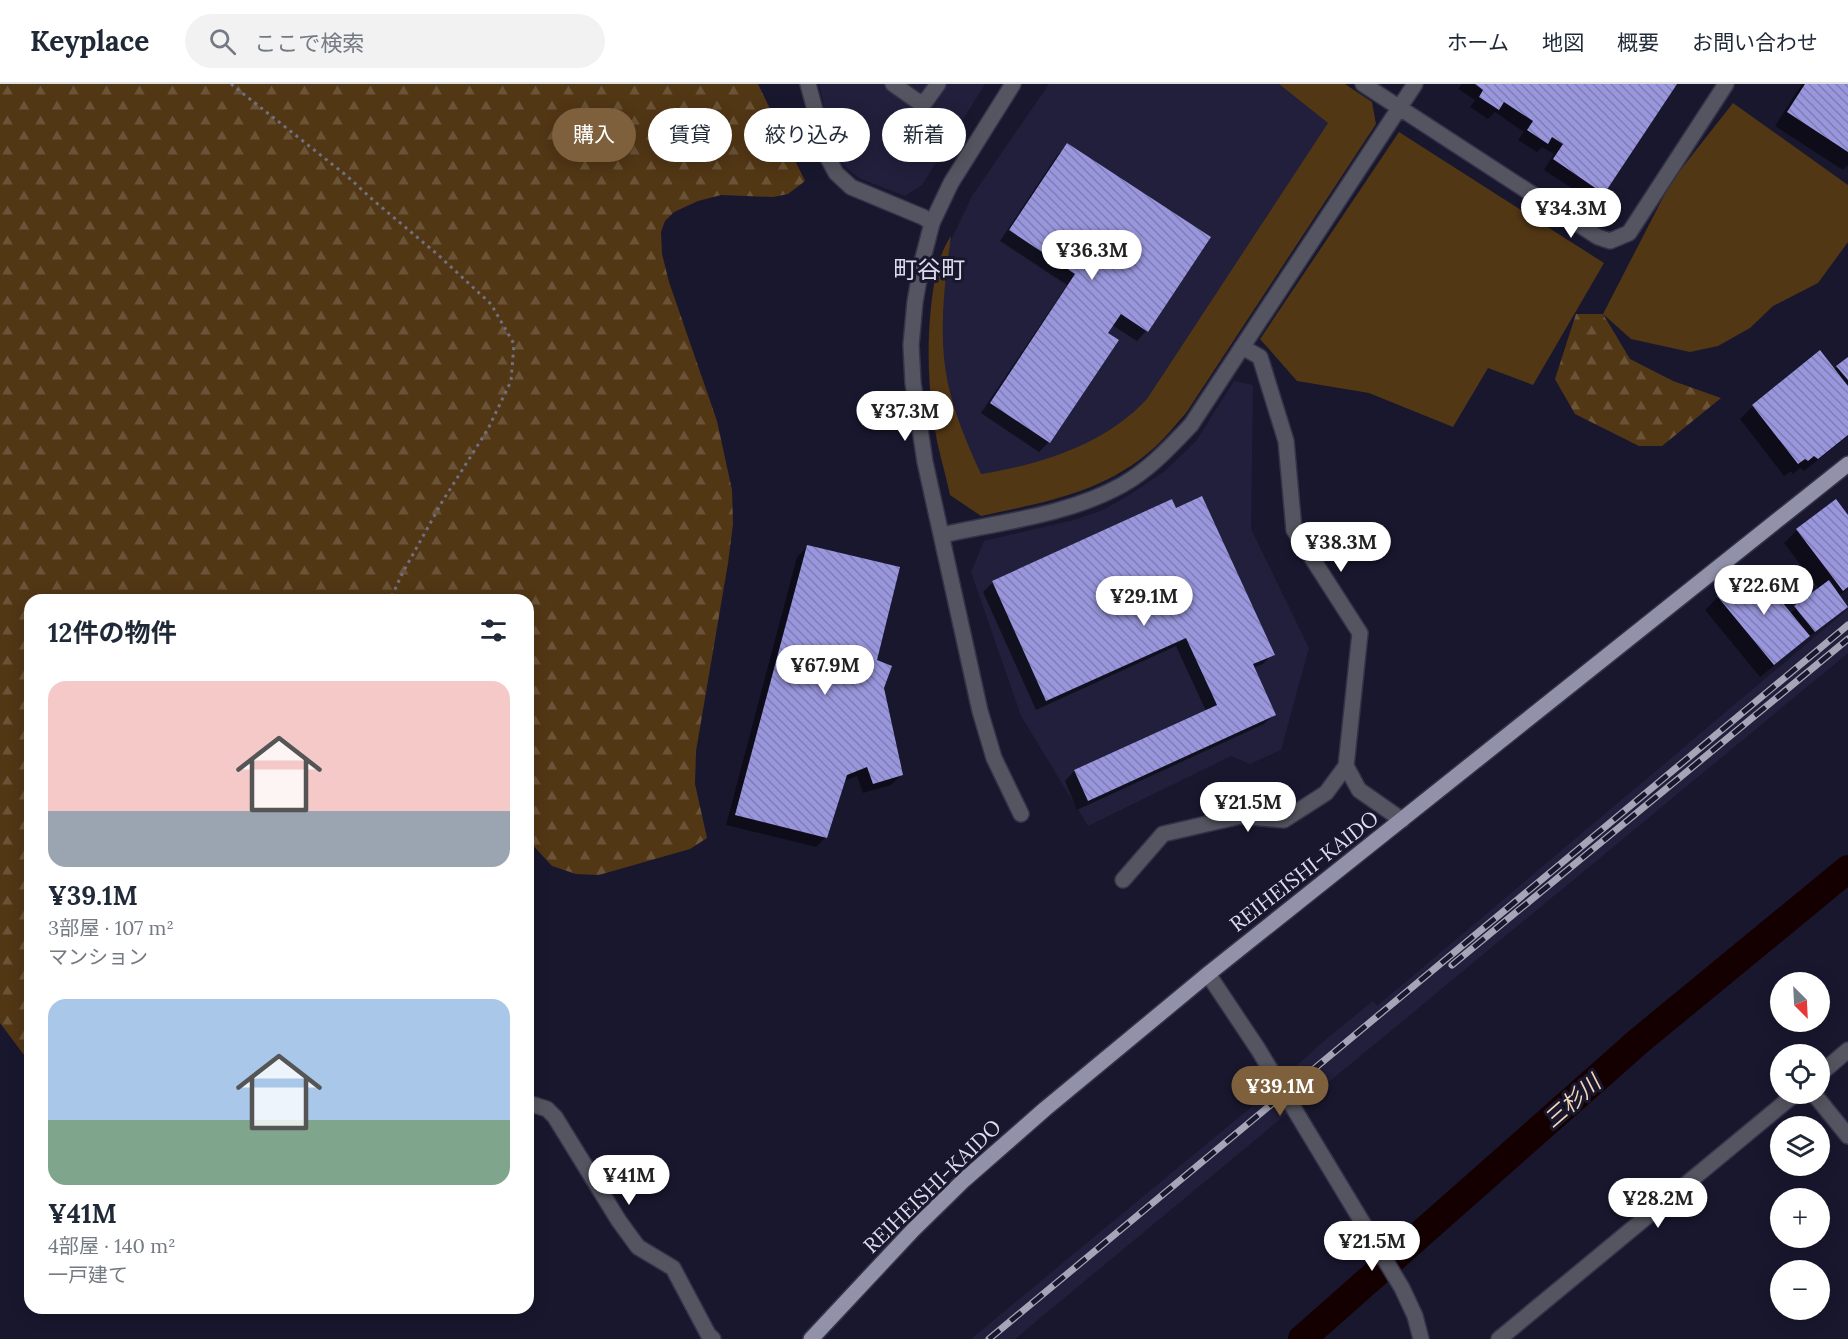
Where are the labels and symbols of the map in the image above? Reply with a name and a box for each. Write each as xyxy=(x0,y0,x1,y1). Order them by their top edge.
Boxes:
pin: ¥34.3M xyxy=(1522,188,1620,239)
pin: ¥36.3M xyxy=(1043,230,1141,281)
district label: 町谷町 xyxy=(893,254,965,285)
pin: ¥37.3M xyxy=(856,391,954,442)
pin: ¥38.3M xyxy=(1292,522,1390,573)
pin: ¥22.6M xyxy=(1715,565,1813,616)
pin: ¥29.1M xyxy=(1095,576,1193,627)
pin: ¥67.9M xyxy=(776,645,874,696)
pin: ¥21.5M xyxy=(1199,782,1297,833)
street label: REIHEISHI-KAIDO xyxy=(1224,804,1384,938)
north arrow xyxy=(1770,972,1830,1032)
pin: ¥39.1M xyxy=(1231,1066,1329,1117)
water label: 三杉川 xyxy=(1538,1067,1608,1133)
street label: REIHEISHI-KAIDO xyxy=(857,1113,1007,1259)
pin: ¥41M xyxy=(593,1155,665,1206)
pin: ¥28.2M xyxy=(1609,1178,1707,1229)
pin: ¥21.5M xyxy=(1323,1221,1421,1272)

